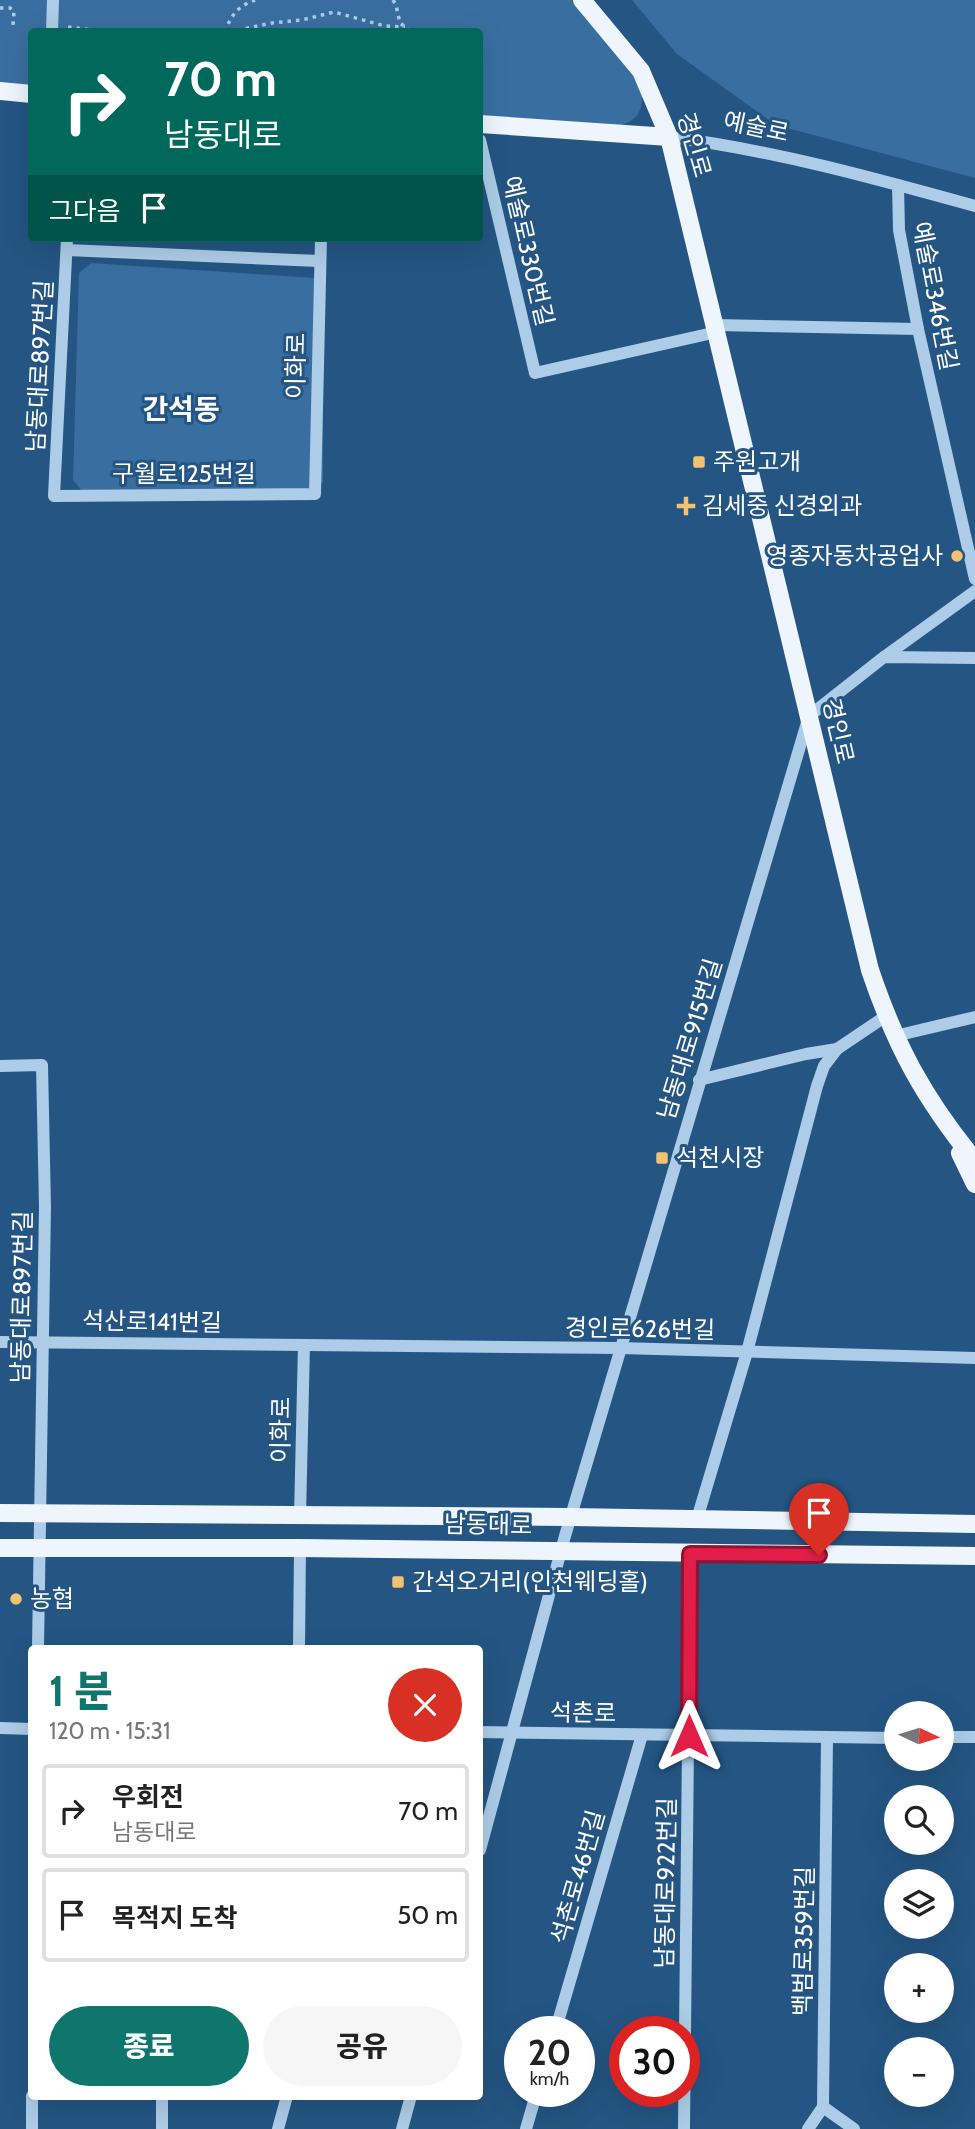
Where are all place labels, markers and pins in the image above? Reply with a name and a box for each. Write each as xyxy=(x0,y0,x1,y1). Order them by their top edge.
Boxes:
place label: 주원고개 xyxy=(713,447,801,476)
marker: 주원고개 xyxy=(691,454,707,470)
place label: 김세중 신경외과 xyxy=(702,491,862,520)
marker: 김세중 신경외과 xyxy=(676,496,696,516)
place label: 영종자동차공업사 xyxy=(766,541,943,570)
marker: 영종자동차공업사 xyxy=(949,548,965,564)
place label: 석천시장 xyxy=(676,1143,764,1172)
marker: 석천시장 xyxy=(654,1150,670,1166)
pin xyxy=(789,1483,849,1555)
place label: 간석오거리(인천웨딩홀) xyxy=(412,1567,648,1596)
marker: 간석오거리(인천웨딩홀) xyxy=(390,1574,406,1590)
place label: 농협 xyxy=(30,1584,74,1613)
marker: 농협 xyxy=(8,1591,24,1607)

